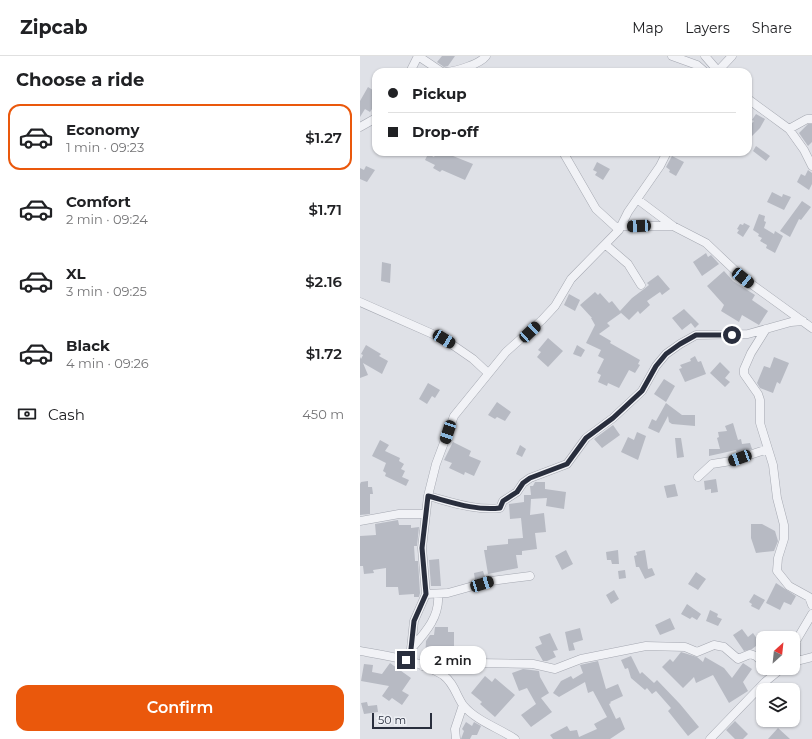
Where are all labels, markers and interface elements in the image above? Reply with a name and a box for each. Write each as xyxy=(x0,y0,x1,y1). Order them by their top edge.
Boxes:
text: Zipcab xyxy=(20,16,88,39)
text: Map xyxy=(632,19,663,37)
text: Layers xyxy=(685,19,730,37)
text: Share xyxy=(752,19,792,37)
text: Choose a ride xyxy=(16,69,144,91)
text: Pickup xyxy=(412,84,467,103)
icon: car xyxy=(18,119,54,155)
text: Economy xyxy=(66,120,139,139)
text: Drop-off xyxy=(412,122,479,141)
text: $1.27 xyxy=(305,128,342,147)
text: 1 min · 09:23 xyxy=(66,139,144,155)
icon: car xyxy=(18,191,54,227)
text: Comfort xyxy=(66,192,131,211)
text: $1.71 xyxy=(309,200,342,219)
text: 2 min · 09:24 xyxy=(66,211,148,227)
car xyxy=(627,219,651,233)
icon: car xyxy=(18,263,54,299)
text: XL xyxy=(66,264,85,283)
car xyxy=(730,266,756,290)
text: $2.16 xyxy=(305,272,342,291)
text: 3 min · 09:25 xyxy=(66,283,147,299)
car xyxy=(517,319,543,345)
route start xyxy=(723,326,741,344)
car xyxy=(431,328,457,350)
icon: car xyxy=(18,335,54,371)
text: Black xyxy=(66,336,110,355)
text: $1.72 xyxy=(306,344,342,363)
text: 4 min · 09:26 xyxy=(66,355,149,371)
icon: cash xyxy=(16,403,38,425)
text: Cash xyxy=(48,405,85,424)
text: 450 m xyxy=(302,406,344,422)
car xyxy=(439,419,457,445)
car xyxy=(727,448,753,468)
car xyxy=(469,575,495,593)
north arrow xyxy=(756,631,800,675)
map controls xyxy=(756,631,800,727)
callout: 2 min xyxy=(420,646,486,674)
route end xyxy=(397,651,415,669)
text: 2 min xyxy=(434,652,472,668)
button: layers xyxy=(756,683,800,727)
button: Confirm xyxy=(16,685,344,731)
scale bar xyxy=(372,711,432,730)
text: 50 m xyxy=(378,713,406,727)

